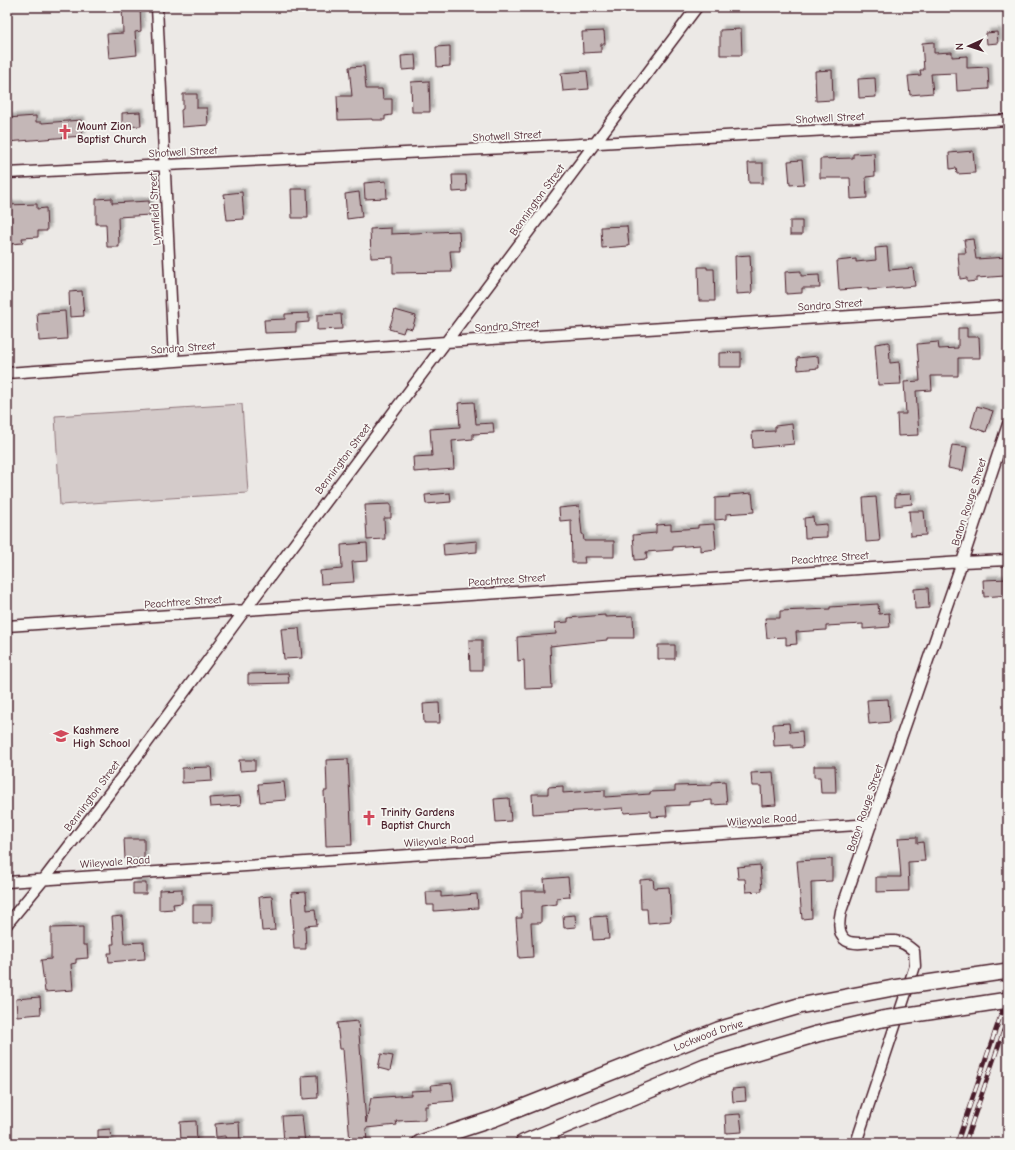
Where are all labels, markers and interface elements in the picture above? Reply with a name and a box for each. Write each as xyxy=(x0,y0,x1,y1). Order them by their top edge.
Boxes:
north arrow xyxy=(949,26,989,66)
text: N xyxy=(953,43,966,50)
street label: Shotwell Street xyxy=(795,110,866,126)
place label: Mount Zion Baptist Church xyxy=(77,120,147,146)
church icon: Mount Zion Baptist Church xyxy=(56,123,74,141)
street label: Shotwell Street xyxy=(472,128,543,144)
street label: Shotwell Street xyxy=(148,144,219,160)
street label: Bennington Street xyxy=(507,161,568,238)
street label: Lynnfield Street xyxy=(147,171,163,246)
street label: Sandra Street xyxy=(797,296,864,314)
street label: Sandra Street xyxy=(474,317,541,335)
street label: Sandra Street xyxy=(150,339,217,357)
street label: Bennington Street xyxy=(312,421,374,497)
street label: Baton Rouge Street xyxy=(949,456,990,547)
street label: Peachtree Street xyxy=(791,549,870,567)
street label: Peachtree Street xyxy=(468,571,547,589)
street label: Peachtree Street xyxy=(144,593,223,611)
place label: Kashmere High School xyxy=(73,724,130,750)
school or university icon: Kashmere High School xyxy=(52,727,70,745)
street label: Bennington Street xyxy=(61,758,123,834)
street label: Baton Rouge Street xyxy=(844,762,886,853)
place label: Trinity Gardens Baptist Church xyxy=(381,806,455,832)
church icon: Trinity Gardens Baptist Church xyxy=(360,809,378,827)
street label: Wileyvale Road xyxy=(726,811,798,829)
street label: Wileyvale Road xyxy=(403,832,475,850)
street label: Wileyvale Road xyxy=(79,853,151,871)
street label: Lockwood Drive xyxy=(672,1016,745,1053)

